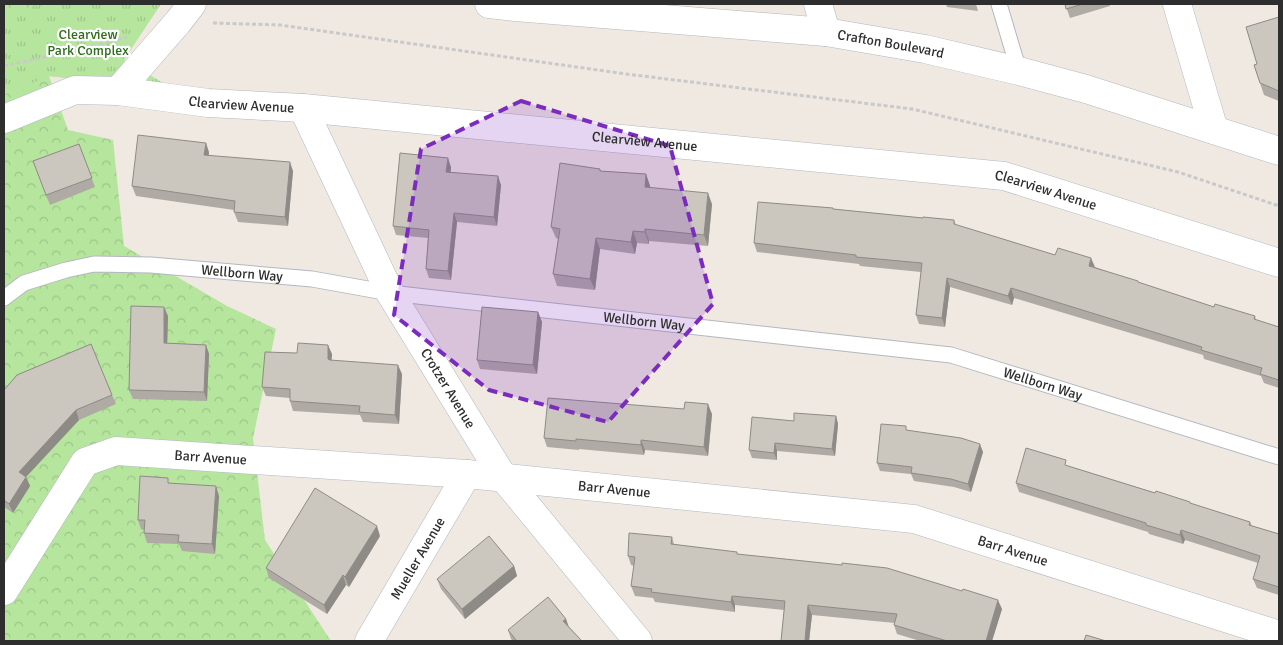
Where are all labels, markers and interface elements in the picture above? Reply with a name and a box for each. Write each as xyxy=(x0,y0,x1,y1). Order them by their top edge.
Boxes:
park label: Clearview Park Complex xyxy=(47,26,129,59)
street label: Crafton Boulevard xyxy=(836,26,946,62)
street label: Clearview Avenue xyxy=(187,92,295,117)
street label: Clearview Avenue xyxy=(591,128,698,155)
street label: Clearview Avenue xyxy=(994,167,1099,214)
street label: Wellborn Way xyxy=(200,261,284,285)
street label: Wellborn Way xyxy=(602,309,686,335)
street label: Crotzer Avenue xyxy=(417,345,479,431)
street label: Wellborn Way xyxy=(1001,364,1085,404)
street label: Barr Avenue xyxy=(174,447,247,469)
street label: Barr Avenue xyxy=(577,477,651,501)
street label: Mueller Avenue xyxy=(387,514,449,603)
street label: Barr Avenue xyxy=(975,532,1050,570)

